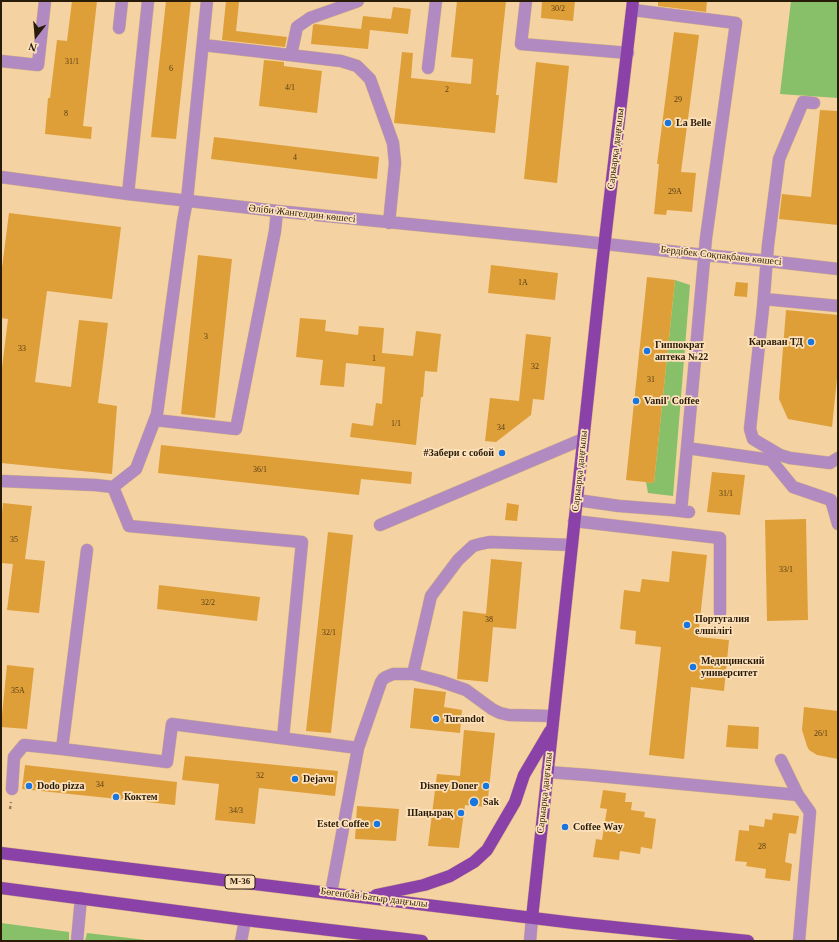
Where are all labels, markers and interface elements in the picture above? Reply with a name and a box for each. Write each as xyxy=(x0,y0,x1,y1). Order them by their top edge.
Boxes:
house number: 30/2 xyxy=(551,4,565,14)
north arrow xyxy=(16,16,56,56)
text: N xyxy=(27,41,38,54)
house number: 31/1 xyxy=(65,57,79,67)
house number: 6 xyxy=(169,64,173,74)
house number: 4/1 xyxy=(285,83,295,93)
house number: 2 xyxy=(445,85,449,95)
house number: 29 xyxy=(674,95,682,105)
street label: Сарыарқа даңғылы xyxy=(605,108,627,190)
house number: 8 xyxy=(64,109,68,119)
place label: La Belle xyxy=(676,117,711,129)
marker: La Belle xyxy=(663,118,673,128)
house number: 4 xyxy=(293,153,297,163)
house number: 29А xyxy=(668,187,682,197)
street label: Әліби Жангелдин көшесі xyxy=(248,202,356,226)
street label: Бердібек Соқпақбаев көшесі xyxy=(660,244,782,268)
house number: 1А xyxy=(518,278,528,288)
house number: 3 xyxy=(204,332,208,342)
place label: Караван ТД xyxy=(749,336,803,348)
marker: Караван ТД xyxy=(806,337,816,347)
place label: Гиппократ аптека №22 xyxy=(655,339,708,362)
house number: 33 xyxy=(18,344,26,354)
marker: Гиппократ аптека №22 xyxy=(642,346,652,356)
house number: 1 xyxy=(372,354,376,364)
house number: 32 xyxy=(531,362,539,372)
house number: 31 xyxy=(647,375,655,385)
place label: Vanil' Coffee xyxy=(644,395,699,407)
marker: Vanil' Coffee xyxy=(631,396,641,406)
house number: 1/1 xyxy=(391,419,401,429)
house number: 34 xyxy=(497,423,505,433)
street label: Сарыарқа даңғылы xyxy=(570,430,590,512)
place label: #Забери с собой xyxy=(424,447,494,459)
marker: #Забери с собой xyxy=(497,448,507,458)
house number: 36/1 xyxy=(253,465,267,475)
house number: 31/1 xyxy=(719,489,733,499)
house number: 35 xyxy=(10,535,18,545)
house number: 33/1 xyxy=(779,565,793,575)
house number: 32/2 xyxy=(201,598,215,608)
place label: Португалия елшілігі xyxy=(695,613,749,636)
house number: 38 xyxy=(485,615,493,625)
marker: Португалия елшілігі xyxy=(682,620,692,630)
house number: 32/1 xyxy=(322,628,336,638)
place label: Медицинский университет xyxy=(701,655,764,678)
marker: Медицинский университет xyxy=(688,662,698,672)
house number: 35А xyxy=(11,686,25,696)
place label: Turandot xyxy=(444,713,484,725)
marker: Turandot xyxy=(431,714,441,724)
house number: 26/1 xyxy=(814,729,828,739)
street label: Сарыарқа даңғылы xyxy=(535,752,555,834)
house number: 32 xyxy=(256,771,264,781)
place label: Dejavu xyxy=(303,773,334,785)
marker: Dejavu xyxy=(290,774,300,784)
place label: Dodo pizza xyxy=(37,780,84,792)
house number: 34 xyxy=(96,780,104,790)
place label: Disney Doner xyxy=(420,780,478,792)
marker: Dodo pizza xyxy=(24,781,34,791)
marker: Disney Doner xyxy=(481,781,491,791)
place label: Коктем xyxy=(124,791,158,803)
marker: Коктем xyxy=(111,792,121,802)
marker: Sak xyxy=(468,796,480,808)
place label: Sak xyxy=(483,796,499,808)
house number: 34/3 xyxy=(229,806,243,816)
place label: Шаңырақ xyxy=(407,807,453,819)
marker: Шаңырақ xyxy=(456,808,466,818)
place label: Estet Coffee xyxy=(317,818,369,830)
marker: Estet Coffee xyxy=(372,819,382,829)
place label: Coffee Way xyxy=(573,821,623,833)
marker: Coffee Way xyxy=(560,822,570,832)
house number: 28 xyxy=(758,842,766,852)
road number: M-36 xyxy=(225,875,255,889)
street label: Бөгенбай Батыр даңғылы xyxy=(320,885,428,911)

